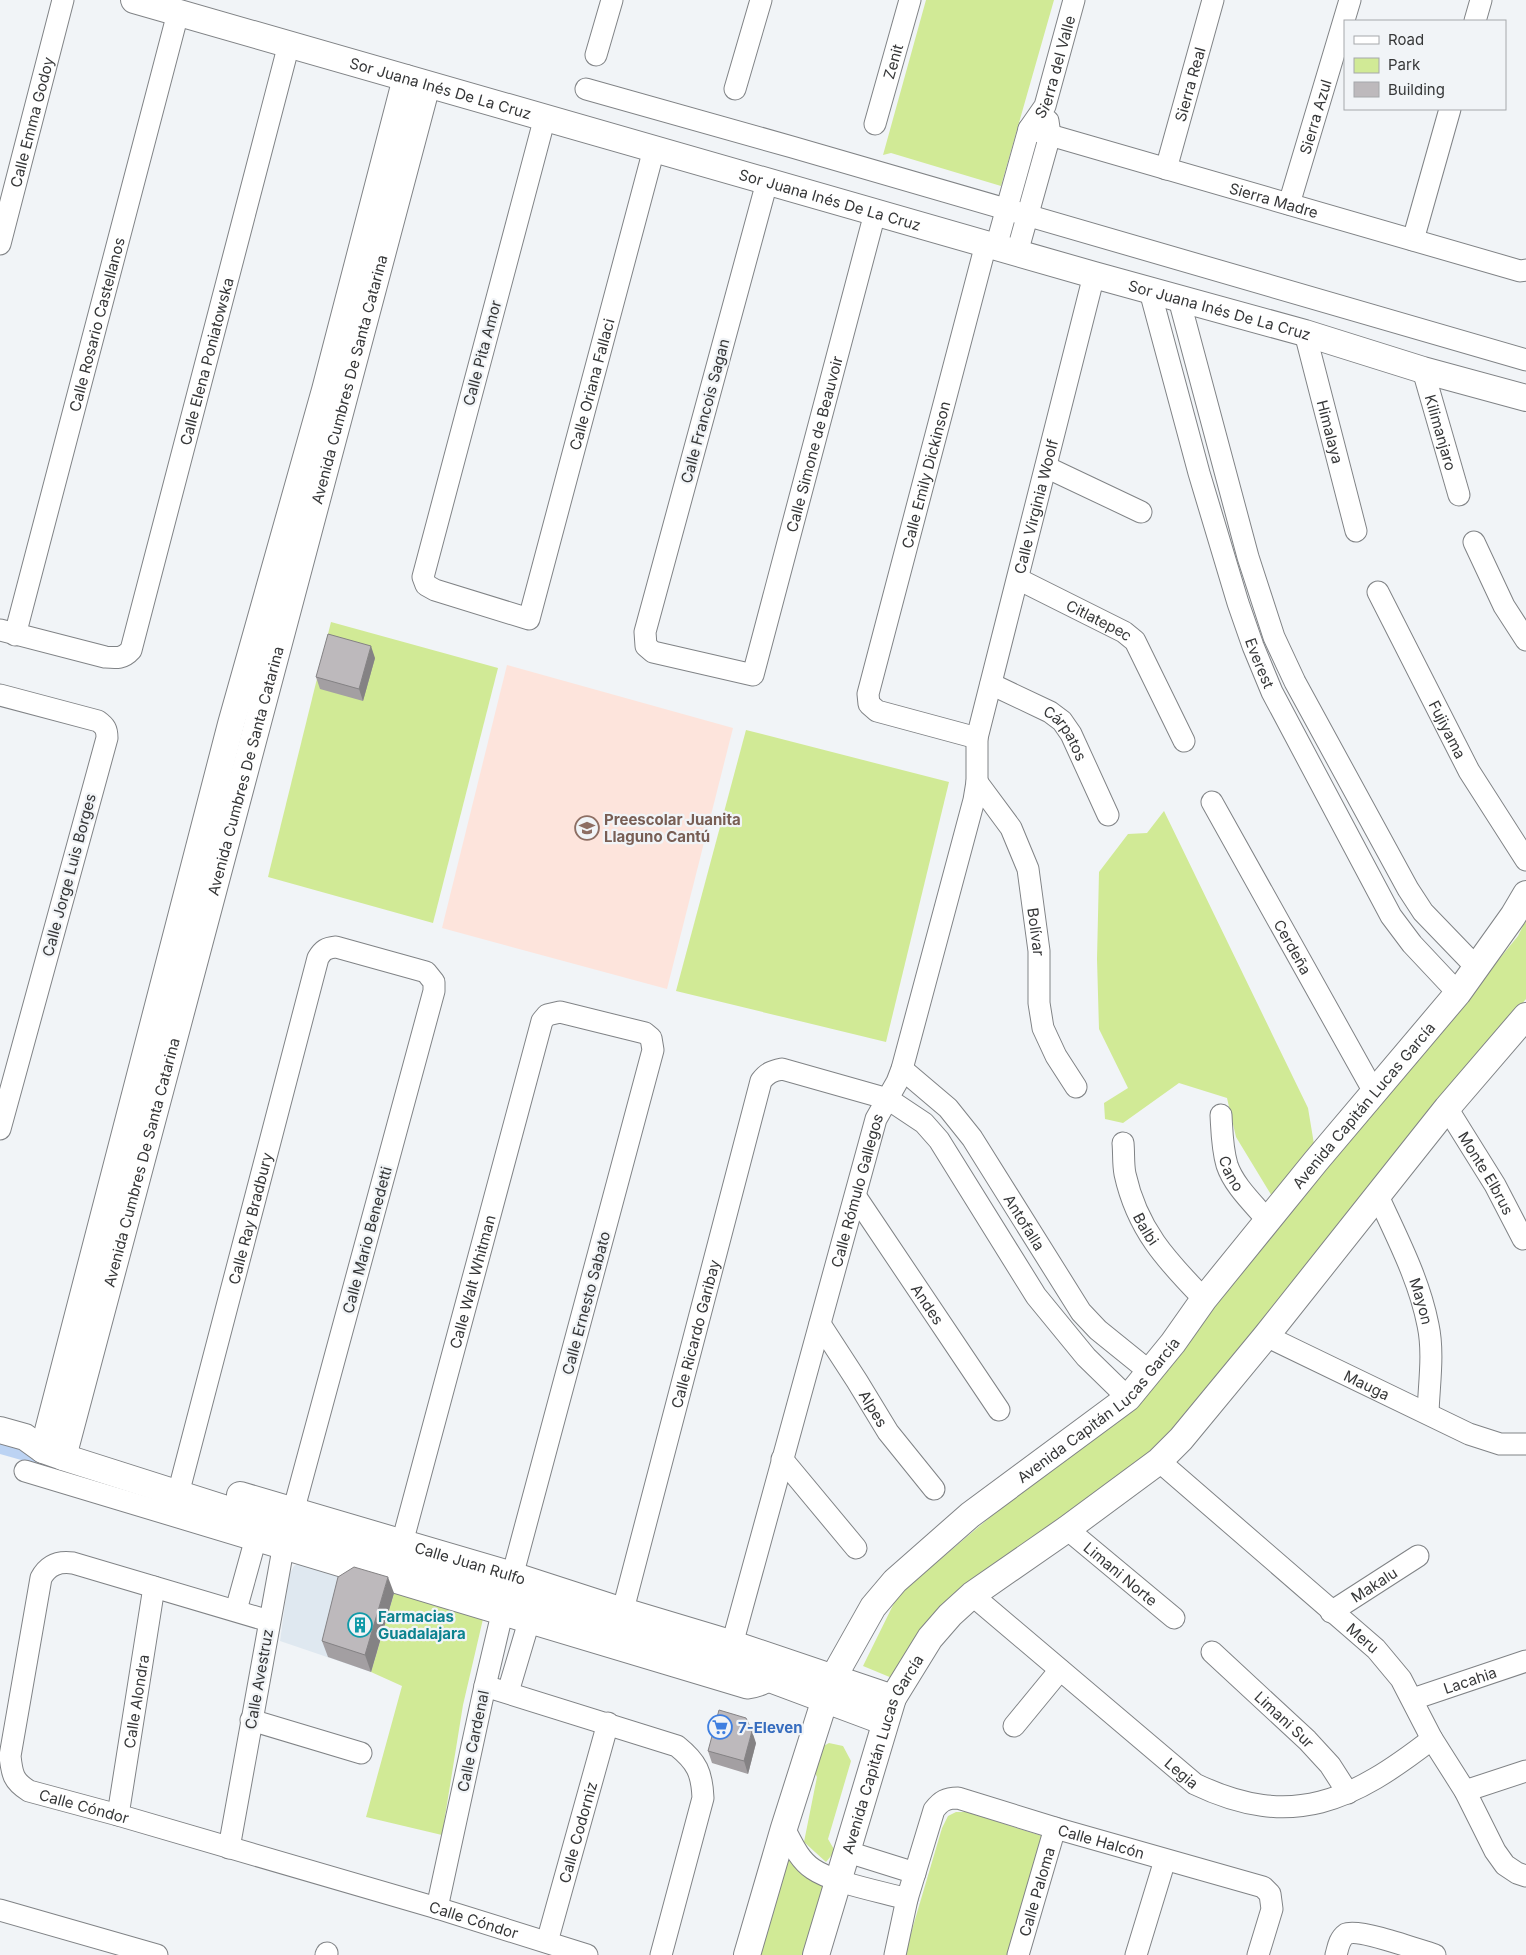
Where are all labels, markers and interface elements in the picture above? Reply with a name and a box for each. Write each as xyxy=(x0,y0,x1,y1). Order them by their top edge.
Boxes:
street label: Sierra del Valle xyxy=(1030,13,1079,122)
legend xyxy=(1344,20,1506,110)
text: Road xyxy=(1388,30,1424,49)
street label: Zenit xyxy=(879,42,907,81)
street label: Sierra Real xyxy=(1170,45,1209,124)
street label: Sor Juana Inés De La Cruz xyxy=(347,53,534,123)
street label: Calle Emma Godoy xyxy=(6,54,58,189)
text: Park xyxy=(1388,55,1421,74)
street label: Sierra Azul xyxy=(1295,77,1335,157)
text: Building xyxy=(1388,80,1445,99)
street label: Sor Juana Inés De La Cruz xyxy=(737,164,923,234)
street label: Sierra Madre xyxy=(1227,178,1321,222)
street label: Calle Rosario Castellanos xyxy=(64,235,128,414)
street label: Avenida Cumbres De Santa Catarina xyxy=(307,253,391,506)
street label: Sor Juana Inés De La Cruz xyxy=(1126,275,1313,344)
street label: Calle Elena Poniatowska xyxy=(175,276,237,447)
street label: Calle Pita Amor xyxy=(459,298,505,408)
street label: Calle Oriana Fallaci xyxy=(565,316,618,452)
street label: Calle Francois Sagan xyxy=(677,337,733,485)
street label: Calle Simone de Beauvoir xyxy=(782,354,846,534)
street label: Kilimanjaro xyxy=(1421,392,1461,473)
street label: Himalaya xyxy=(1313,398,1348,466)
street label: Calle Emily Dickinson xyxy=(897,399,954,550)
street label: Calle Virginia Woolf xyxy=(1009,437,1062,576)
street label: Citlatepec xyxy=(1063,595,1136,645)
street label: Everest xyxy=(1241,635,1279,691)
street label: Avenida Cumbres De Santa Catarina xyxy=(203,644,287,897)
street label: Fujiyama xyxy=(1425,697,1471,762)
street label: Cárpatos xyxy=(1041,701,1091,764)
street label: Calle Jorge Luis Borges xyxy=(38,791,100,959)
place label: Preescolar Juanita Llaguno Cantú xyxy=(604,810,741,846)
school or university icon: Preescolar Juanita Llaguno Cantú xyxy=(574,815,600,841)
street label: Bolívar xyxy=(1024,907,1049,956)
street label: Cerdeña xyxy=(1270,916,1316,978)
street label: Avenida Capitán Lucas García xyxy=(1288,1018,1439,1192)
street label: Avenida Cumbres De Santa Catarina xyxy=(99,1036,183,1289)
street label: Calle Rómulo Gallegos xyxy=(826,1109,887,1269)
street label: Monte Elbrus xyxy=(1454,1128,1518,1218)
street label: Calle Ray Bradbury xyxy=(224,1150,276,1286)
street label: Cano xyxy=(1215,1154,1248,1195)
street label: Calle Mario Benedetti xyxy=(338,1164,396,1316)
street label: Antofalla xyxy=(1000,1191,1049,1254)
street label: Balbi xyxy=(1129,1209,1163,1249)
street label: Calle Walt Whitman xyxy=(445,1213,499,1351)
street label: Calle Ernesto Sabato xyxy=(558,1229,614,1377)
street label: Calle Ricardo Garibay xyxy=(666,1257,724,1410)
street label: Mayon xyxy=(1406,1275,1437,1326)
street label: Andes xyxy=(907,1280,948,1328)
street label: Avenida Capitán Lucas García xyxy=(1013,1334,1183,1487)
street label: Mauga xyxy=(1341,1366,1393,1404)
street label: Alpes xyxy=(855,1386,892,1430)
street label: Calle Juan Rulfo xyxy=(412,1537,528,1588)
street label: Limani Norte xyxy=(1080,1538,1162,1610)
street label: Makalu xyxy=(1347,1563,1401,1606)
place label: Farmacias Guadalajara xyxy=(378,1607,466,1643)
building icon: Farmacias Guadalajara xyxy=(347,1612,373,1638)
street label: Meru xyxy=(1343,1619,1383,1657)
street label: Calle Avestruz xyxy=(241,1627,277,1731)
street label: Avenida Capitán Lucas García xyxy=(837,1651,927,1856)
street label: Calle Alondra xyxy=(119,1653,153,1750)
street label: Lacahia xyxy=(1441,1662,1499,1698)
street label: Limani Sur xyxy=(1251,1687,1319,1752)
street label: Calle Cardenal xyxy=(453,1689,493,1793)
supermarket icon: 7-Eleven xyxy=(707,1714,733,1740)
place label: 7-Eleven xyxy=(738,1718,803,1737)
street label: Legia xyxy=(1161,1753,1203,1793)
street label: Calle Codorniz xyxy=(554,1779,601,1885)
street label: Calle Cóndor xyxy=(37,1785,132,1827)
street label: Calle Halcón xyxy=(1056,1820,1147,1862)
street label: Calle Paloma xyxy=(1014,1845,1058,1938)
street label: Calle Cóndor xyxy=(427,1897,521,1942)

